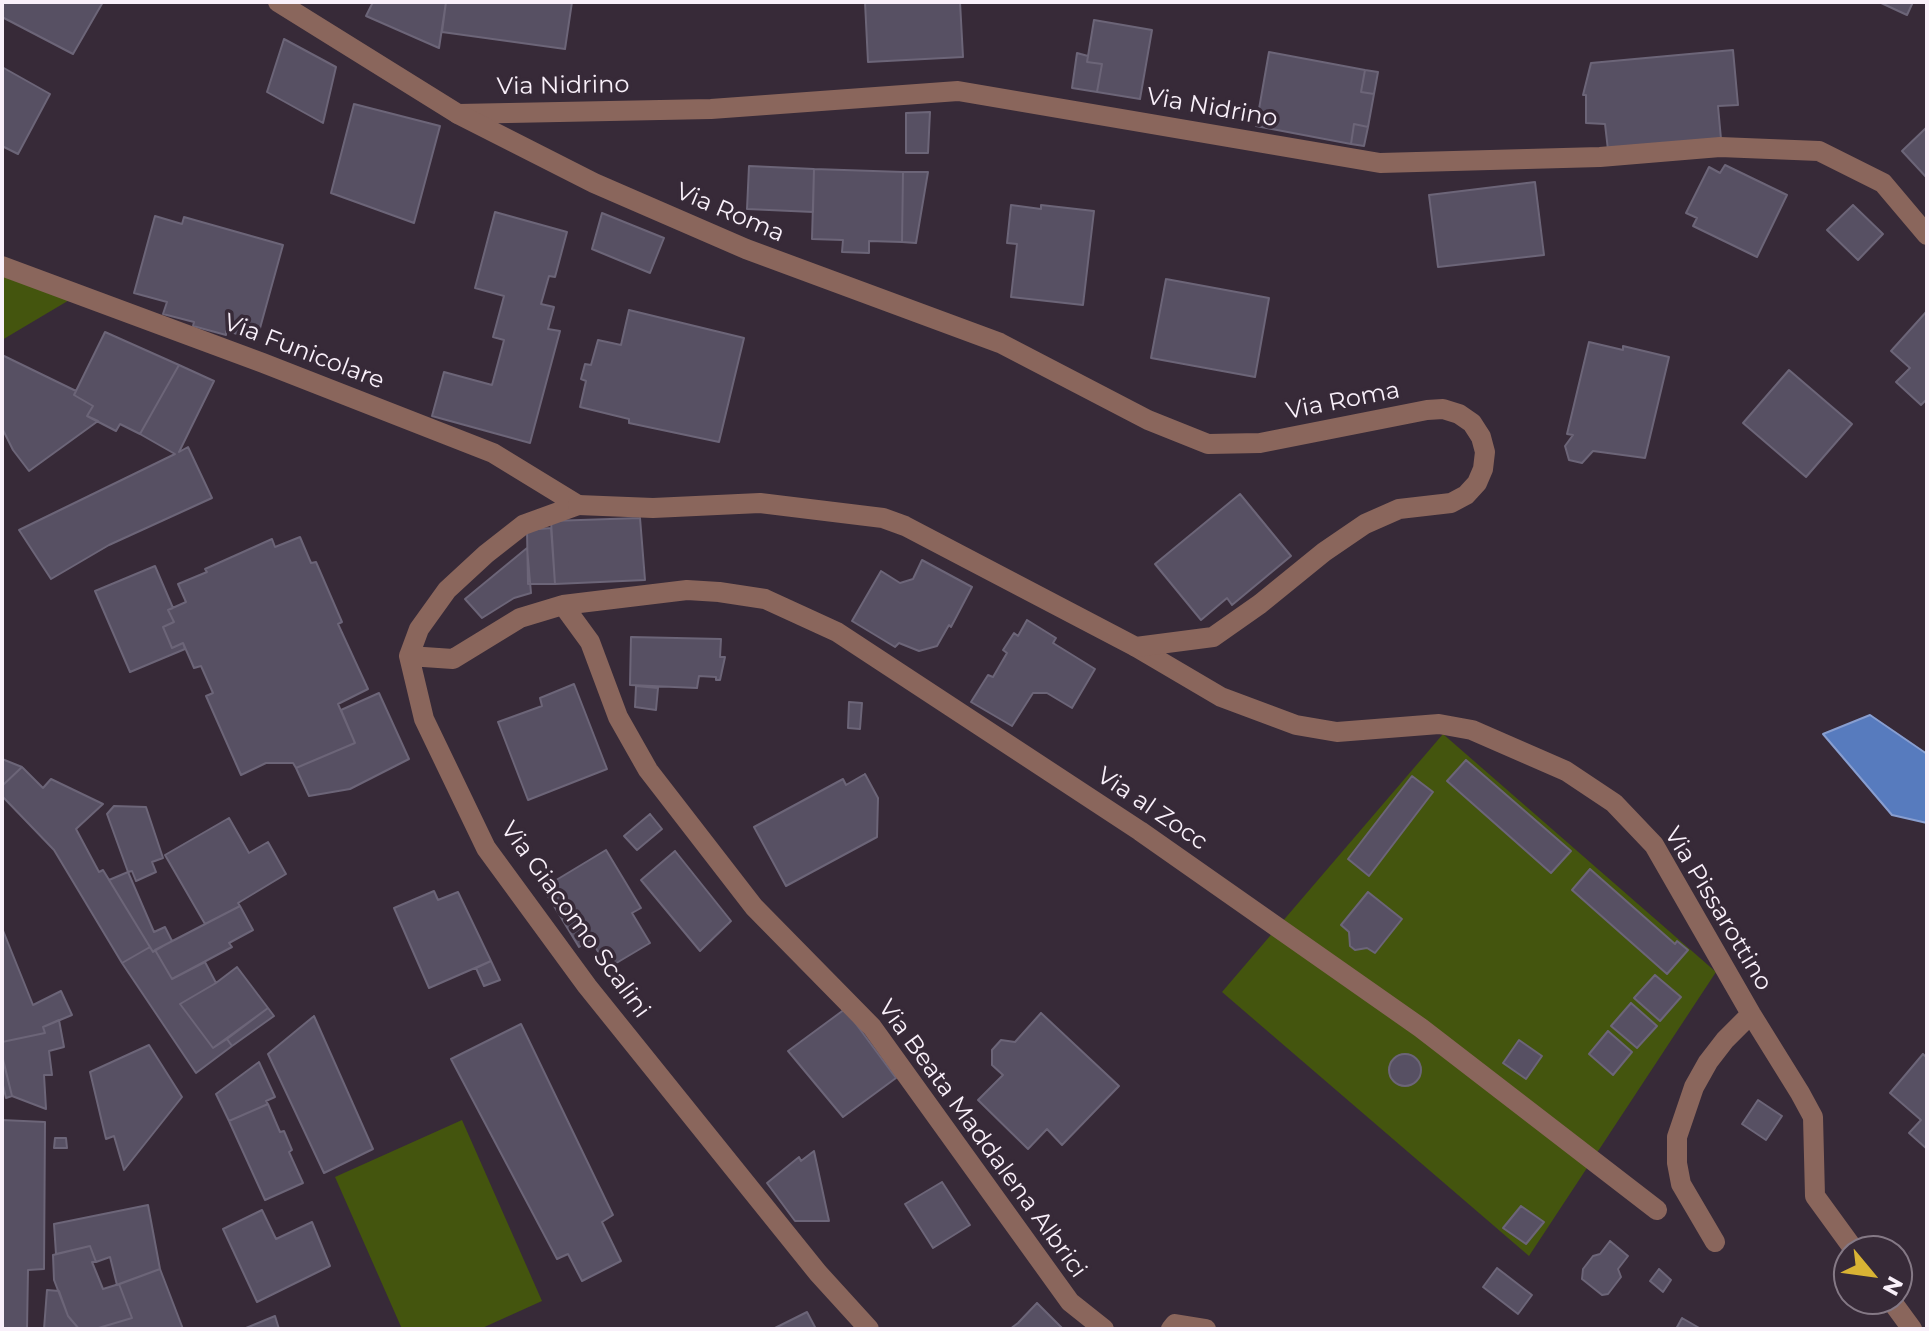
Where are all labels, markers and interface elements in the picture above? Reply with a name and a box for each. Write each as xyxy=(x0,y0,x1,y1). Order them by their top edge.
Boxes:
street label: Via Nidrino xyxy=(496,70,630,102)
street label: Via Nidrino xyxy=(1144,82,1280,134)
street label: Via Roma xyxy=(671,177,789,249)
street label: Via Funicolare xyxy=(220,308,388,396)
street label: Via Roma xyxy=(1284,376,1402,426)
street label: Via al Zocc xyxy=(1091,761,1213,857)
street label: Via Giacomo Scalini xyxy=(494,816,656,1024)
street label: Via Pissarottino xyxy=(1658,822,1778,996)
street label: Via Beata Maddalena Albrici xyxy=(871,994,1093,1284)
north arrow xyxy=(1833,1235,1913,1315)
text: N xyxy=(1877,1272,1909,1300)

